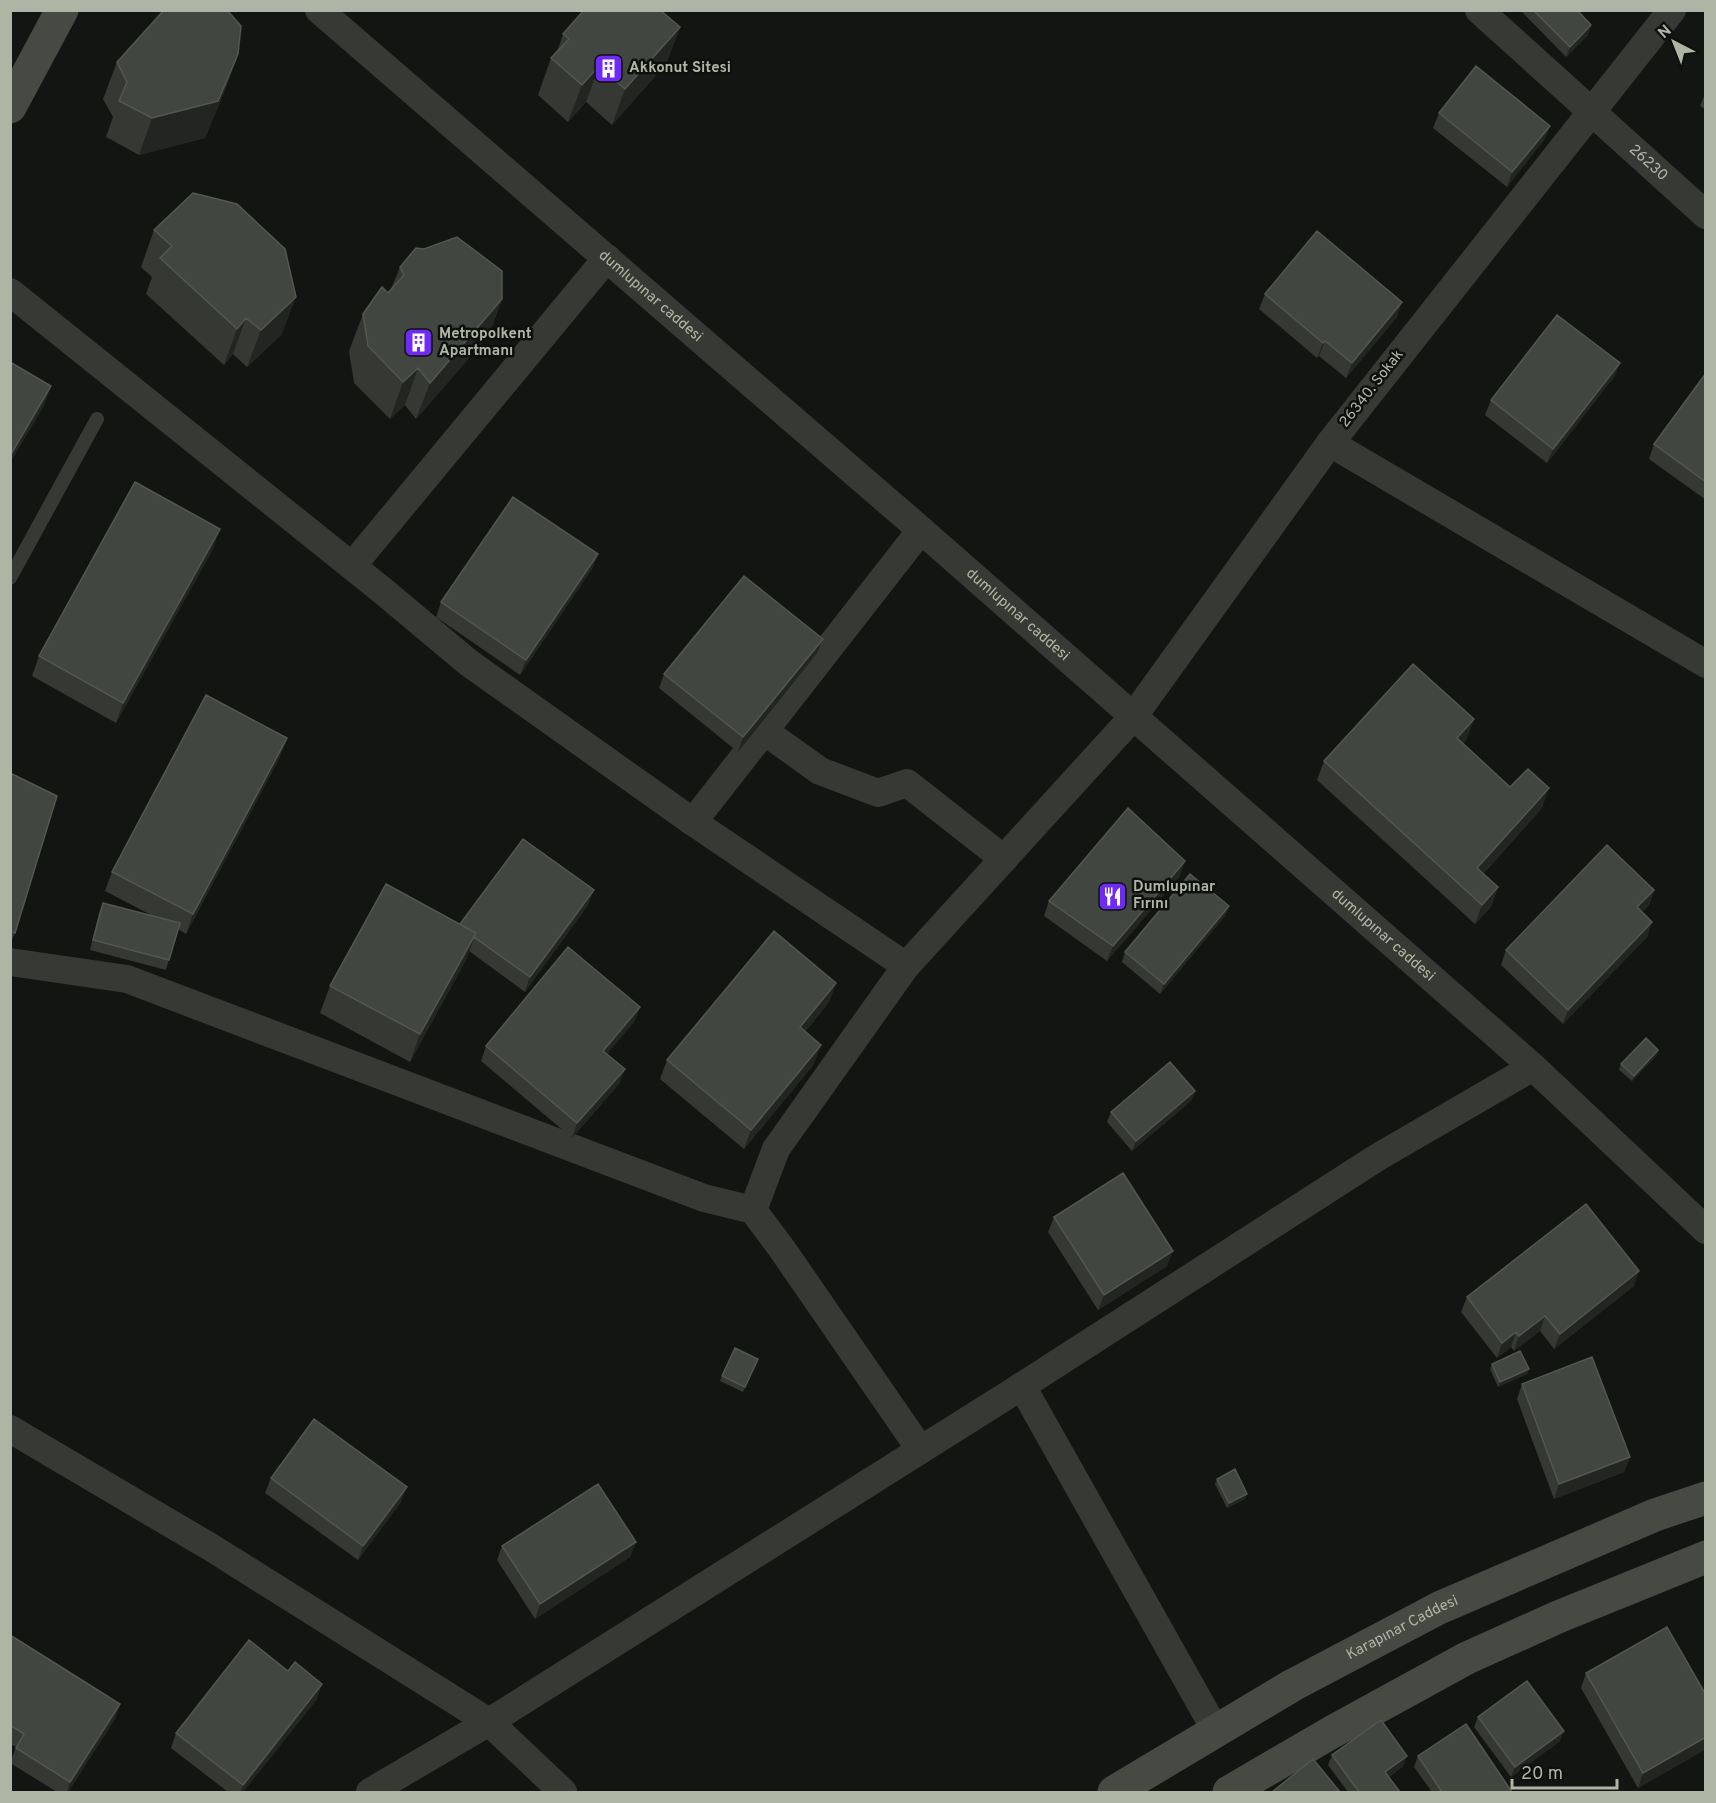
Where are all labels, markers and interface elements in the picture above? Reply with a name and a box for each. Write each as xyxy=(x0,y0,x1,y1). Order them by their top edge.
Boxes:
north arrow xyxy=(1644,12,1704,72)
text: N xyxy=(1654,21,1676,44)
building icon: Akkonut Sitesi xyxy=(592,52,624,84)
place label: Akkonut Sitesi xyxy=(629,59,731,78)
street label: 26230 xyxy=(1625,140,1672,185)
street label: dumlupınar caddesi xyxy=(594,246,707,347)
place label: Metropolkent Apartmanı xyxy=(439,325,532,361)
building icon: Metropolkent Apartmanı xyxy=(402,327,434,359)
street label: 26340. Sokak xyxy=(1336,346,1408,432)
street label: dumlupınar caddesi xyxy=(962,564,1073,665)
place label: Dumlupınar Fırını xyxy=(1133,878,1216,914)
restaurant icon: Dumlupınar Fırını xyxy=(1096,880,1128,912)
street label: dumlupınar caddesi xyxy=(1327,885,1439,986)
street label: Karapınar Caddesi xyxy=(1343,1591,1461,1665)
scale bar xyxy=(1512,1752,1617,1790)
text: 20 m xyxy=(1521,1763,1563,1786)

